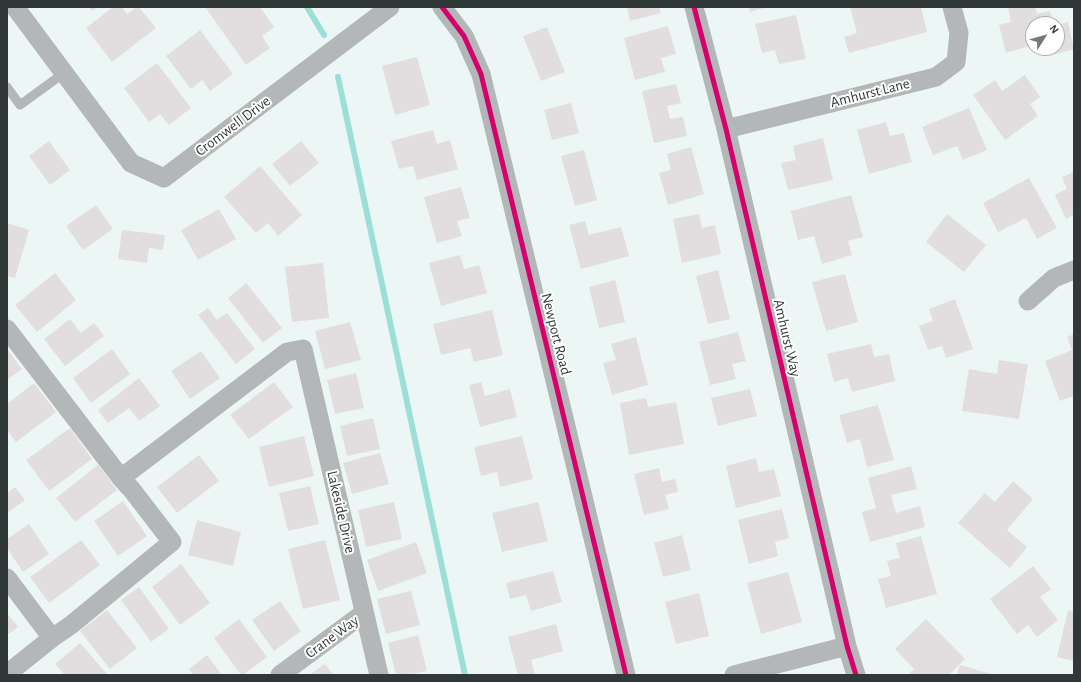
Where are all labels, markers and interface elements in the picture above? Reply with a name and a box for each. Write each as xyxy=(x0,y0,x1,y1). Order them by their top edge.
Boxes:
north arrow xyxy=(1025,16,1065,56)
text: N xyxy=(1047,23,1061,35)
street label: Amhurst Lane xyxy=(828,74,912,112)
street label: Cromwell Drive xyxy=(192,92,274,160)
street label: Newport Road xyxy=(537,291,575,377)
street label: Amhurst Way xyxy=(769,297,805,379)
street label: Lakeside Drive xyxy=(323,469,359,555)
street label: Crane Way xyxy=(302,612,362,662)

